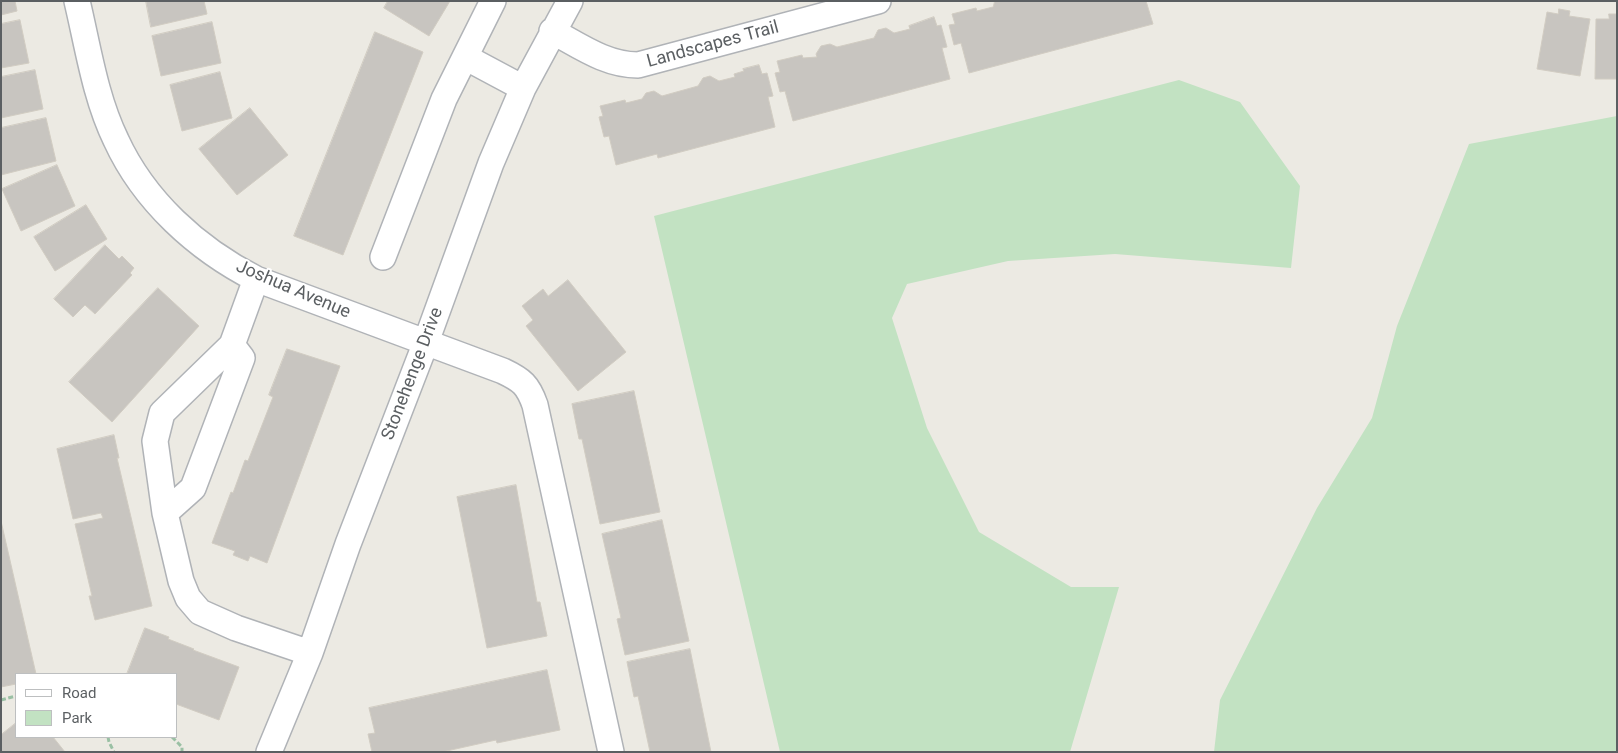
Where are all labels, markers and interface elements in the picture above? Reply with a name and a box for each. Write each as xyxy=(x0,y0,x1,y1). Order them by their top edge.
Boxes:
street label: Landscapes Trail xyxy=(645,17,781,73)
street label: Joshua Avenue xyxy=(232,256,354,324)
street label: Stonehenge Drive xyxy=(378,305,448,443)
legend xyxy=(15,673,178,738)
text: Road xyxy=(62,684,96,702)
text: Park xyxy=(62,709,92,727)

